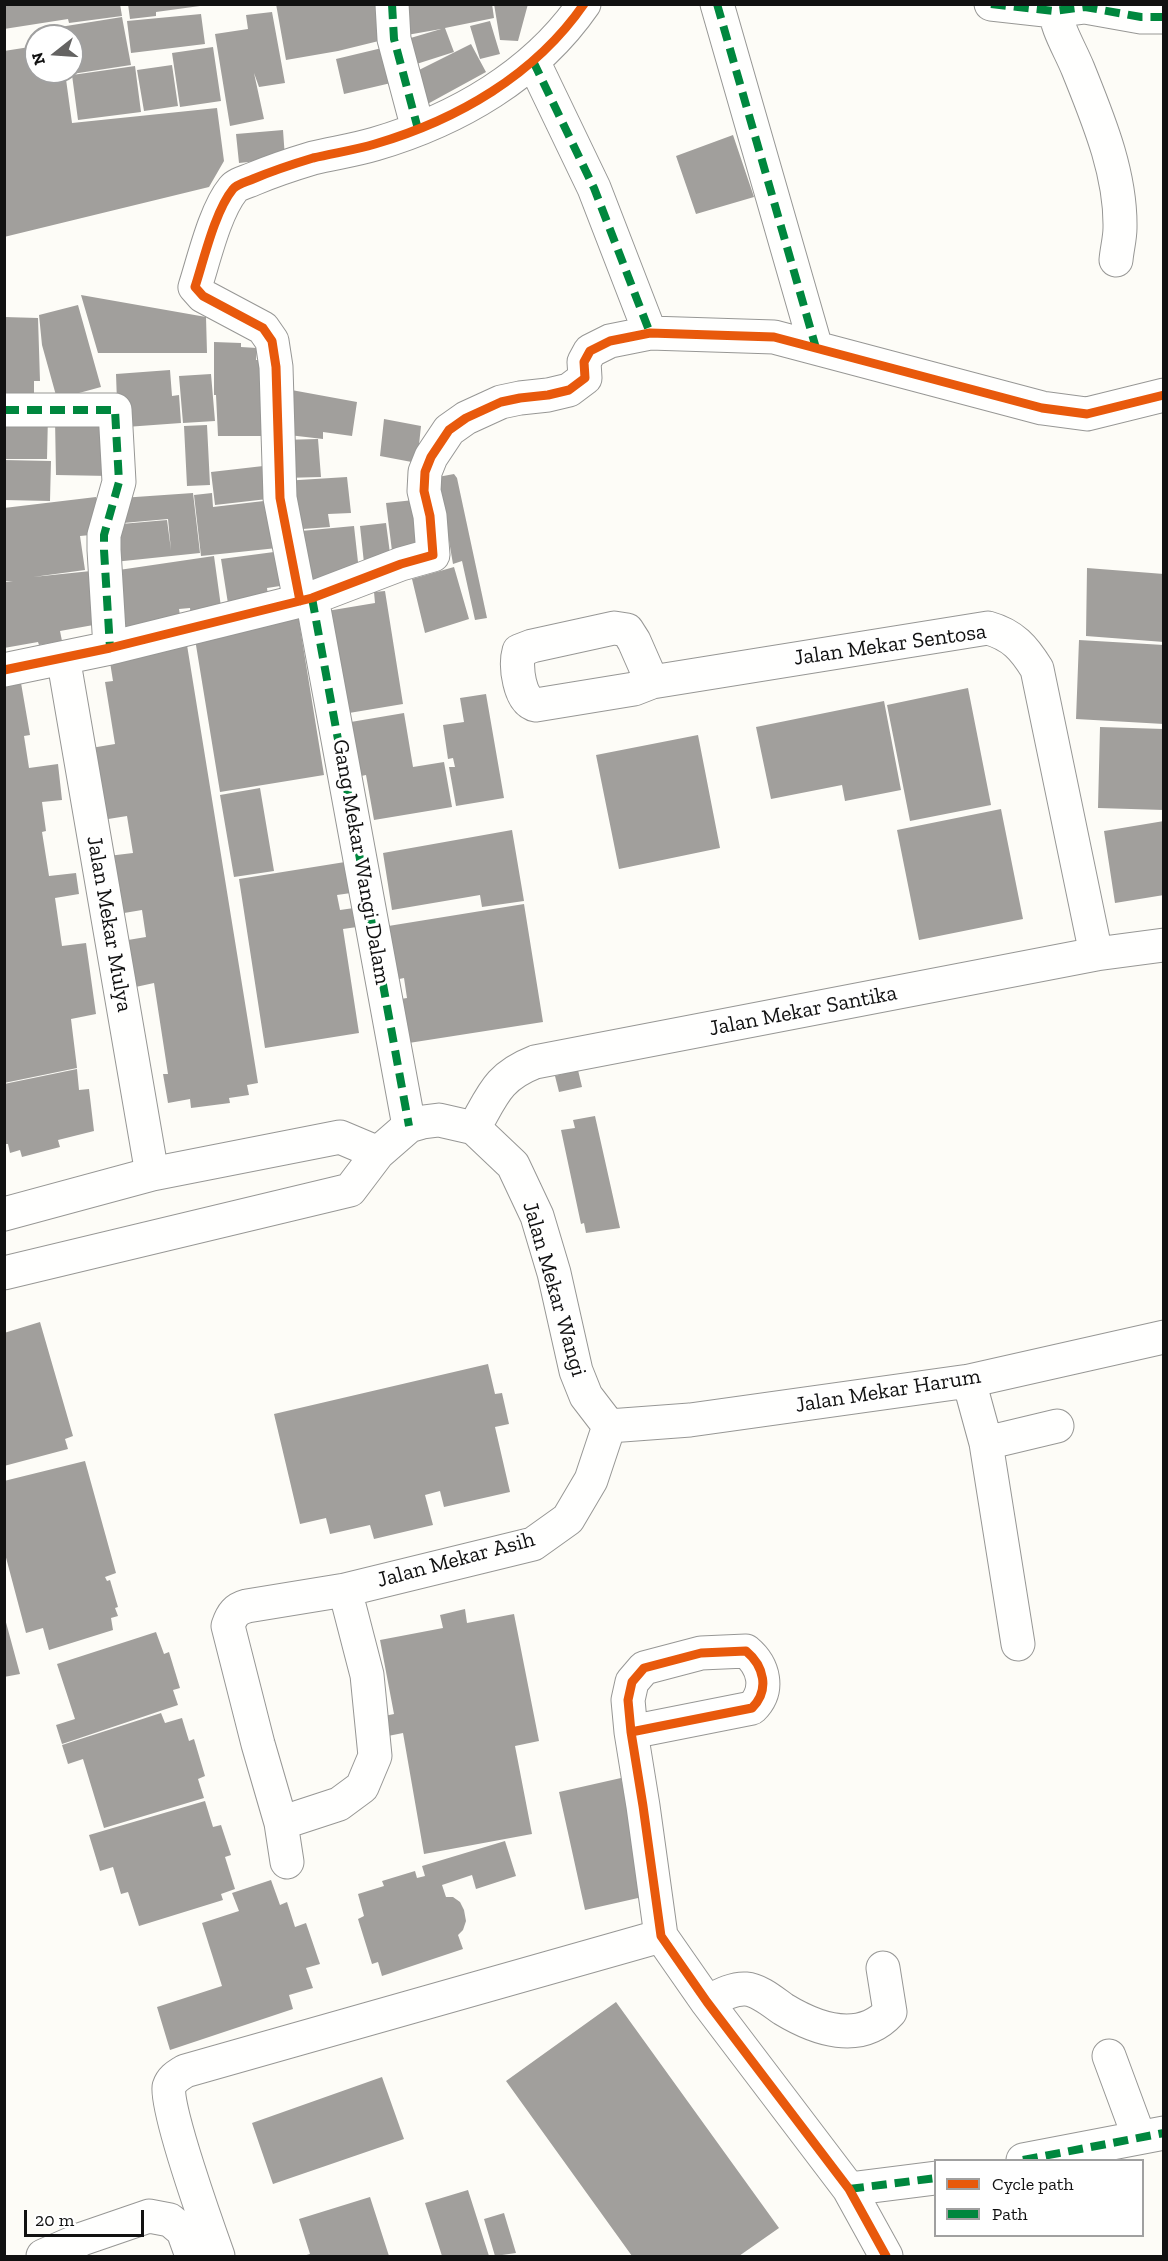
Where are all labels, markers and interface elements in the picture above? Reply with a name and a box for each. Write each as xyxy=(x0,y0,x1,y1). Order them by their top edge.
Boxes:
north arrow xyxy=(24,24,84,84)
text: N xyxy=(27,50,49,67)
street label: Jalan Mekar Sentosa xyxy=(792,618,988,672)
street label: Gang Mekar Wangi Dalam xyxy=(326,737,396,987)
street label: Jalan Mekar Mulya xyxy=(81,834,137,1014)
street label: Jalan Mekar Santika xyxy=(707,980,899,1042)
street label: Jalan Mekar Wangi xyxy=(516,1199,592,1379)
street label: Jalan Mekar Harum xyxy=(793,1363,983,1419)
street label: Jalan Mekar Asih xyxy=(374,1526,538,1594)
legend xyxy=(934,2159,1144,2237)
text: Cycle path xyxy=(992,2173,1074,2195)
scale bar xyxy=(27,2198,147,2236)
text: Path xyxy=(992,2203,1028,2225)
text: 20 m xyxy=(35,2209,74,2231)

